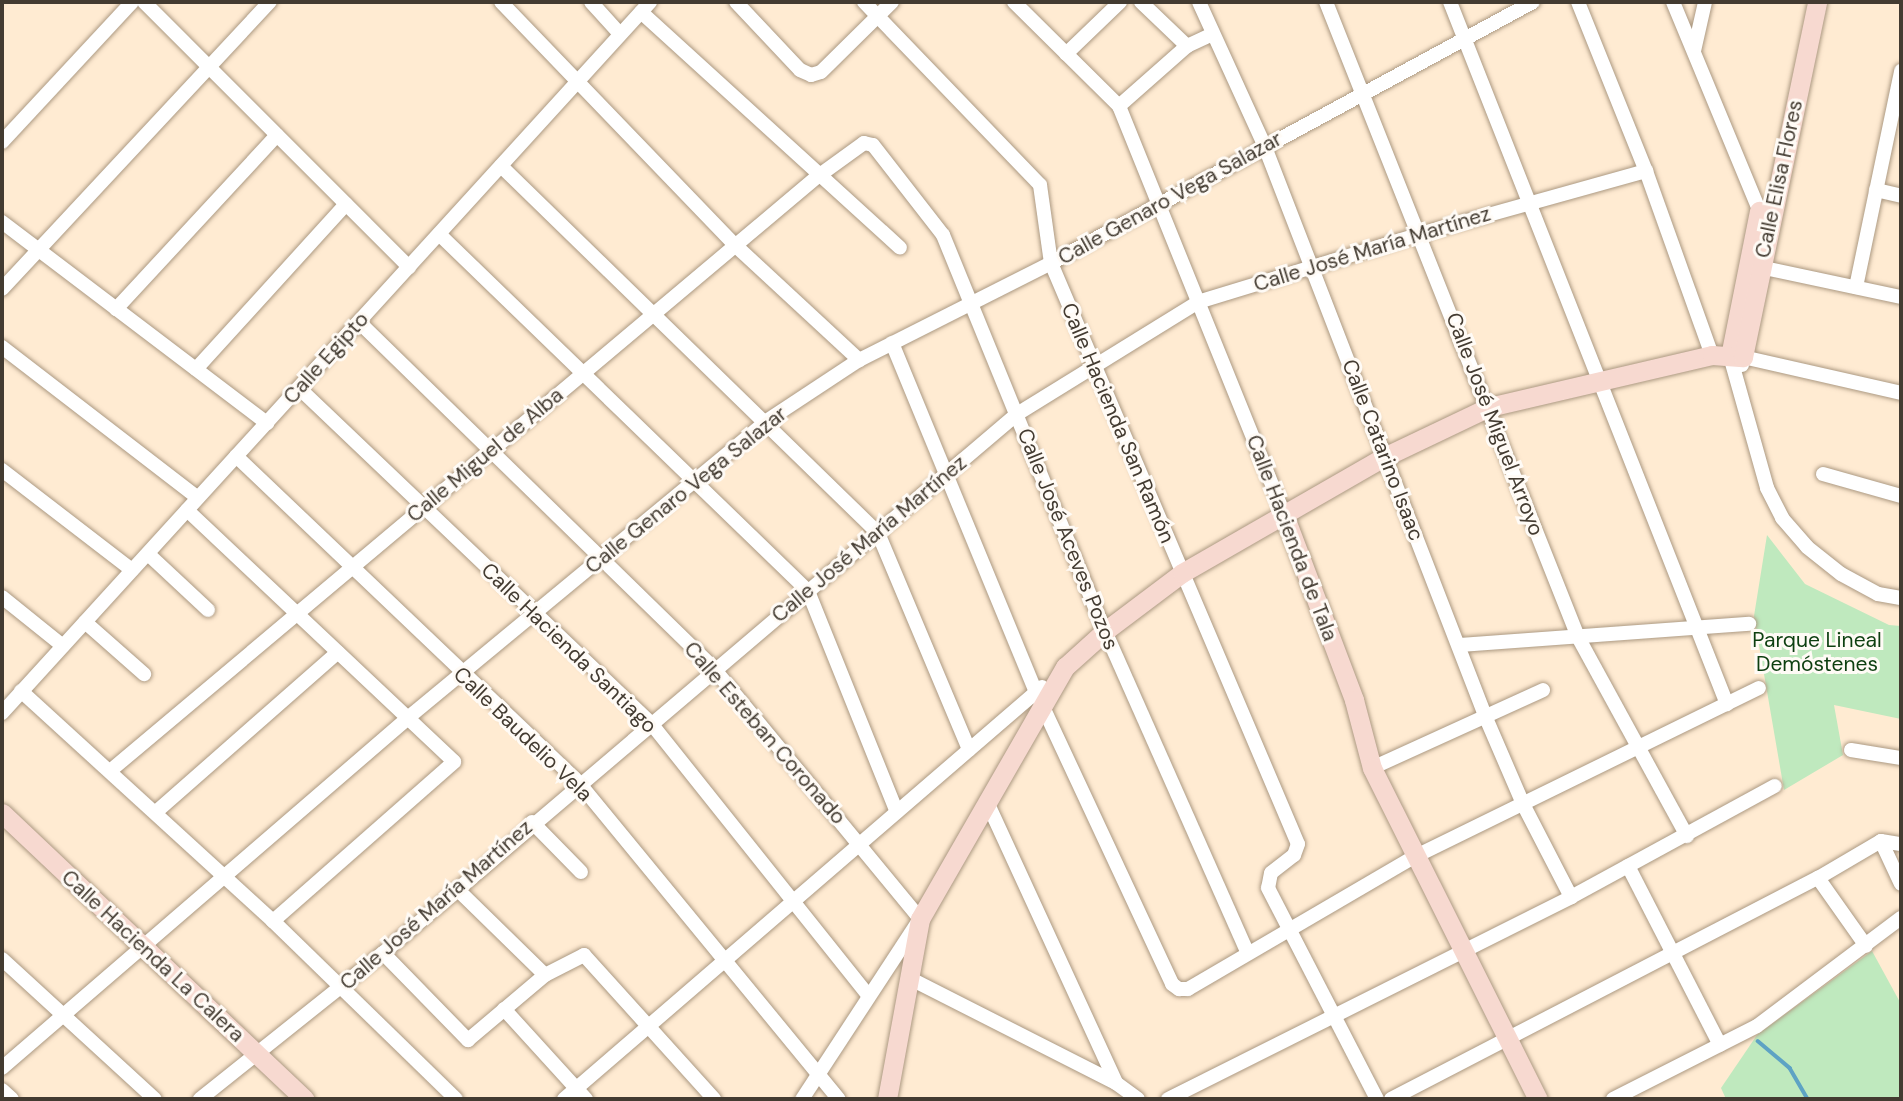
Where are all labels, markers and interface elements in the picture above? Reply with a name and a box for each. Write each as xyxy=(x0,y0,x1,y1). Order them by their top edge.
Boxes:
street label: Calle Elisa Flores xyxy=(1750,98,1808,260)
street label: Calle Genaro Vega Salazar xyxy=(1054,126,1286,270)
street label: Calle José María Martínez xyxy=(1251,201,1493,297)
street label: Calle Hacienda San Ramón xyxy=(1056,299,1180,547)
street label: Calle Egipto xyxy=(278,307,374,409)
street label: Calle José Miguel Arroyo xyxy=(1441,309,1549,539)
street label: Calle Catarino Isaac xyxy=(1337,356,1429,544)
street label: Calle Miguel de Alba xyxy=(402,382,568,528)
street label: Calle Genaro Vega Salazar xyxy=(580,401,792,579)
street label: Calle José Aceves Pozos xyxy=(1012,425,1124,653)
street label: Calle Hacienda de Tala xyxy=(1241,431,1343,645)
street label: Calle José María Martínez xyxy=(767,450,971,628)
street label: Calle Hacienda Santiago xyxy=(476,558,662,738)
park label: Parque Lineal Demóstenes xyxy=(1752,627,1882,677)
street label: Calle Esteban Coronado xyxy=(679,637,851,829)
street label: Calle Baudelio Vela xyxy=(448,661,598,807)
street label: Calle José María Martínez xyxy=(335,815,537,995)
street label: Calle Hacienda La Calera xyxy=(56,865,250,1047)

